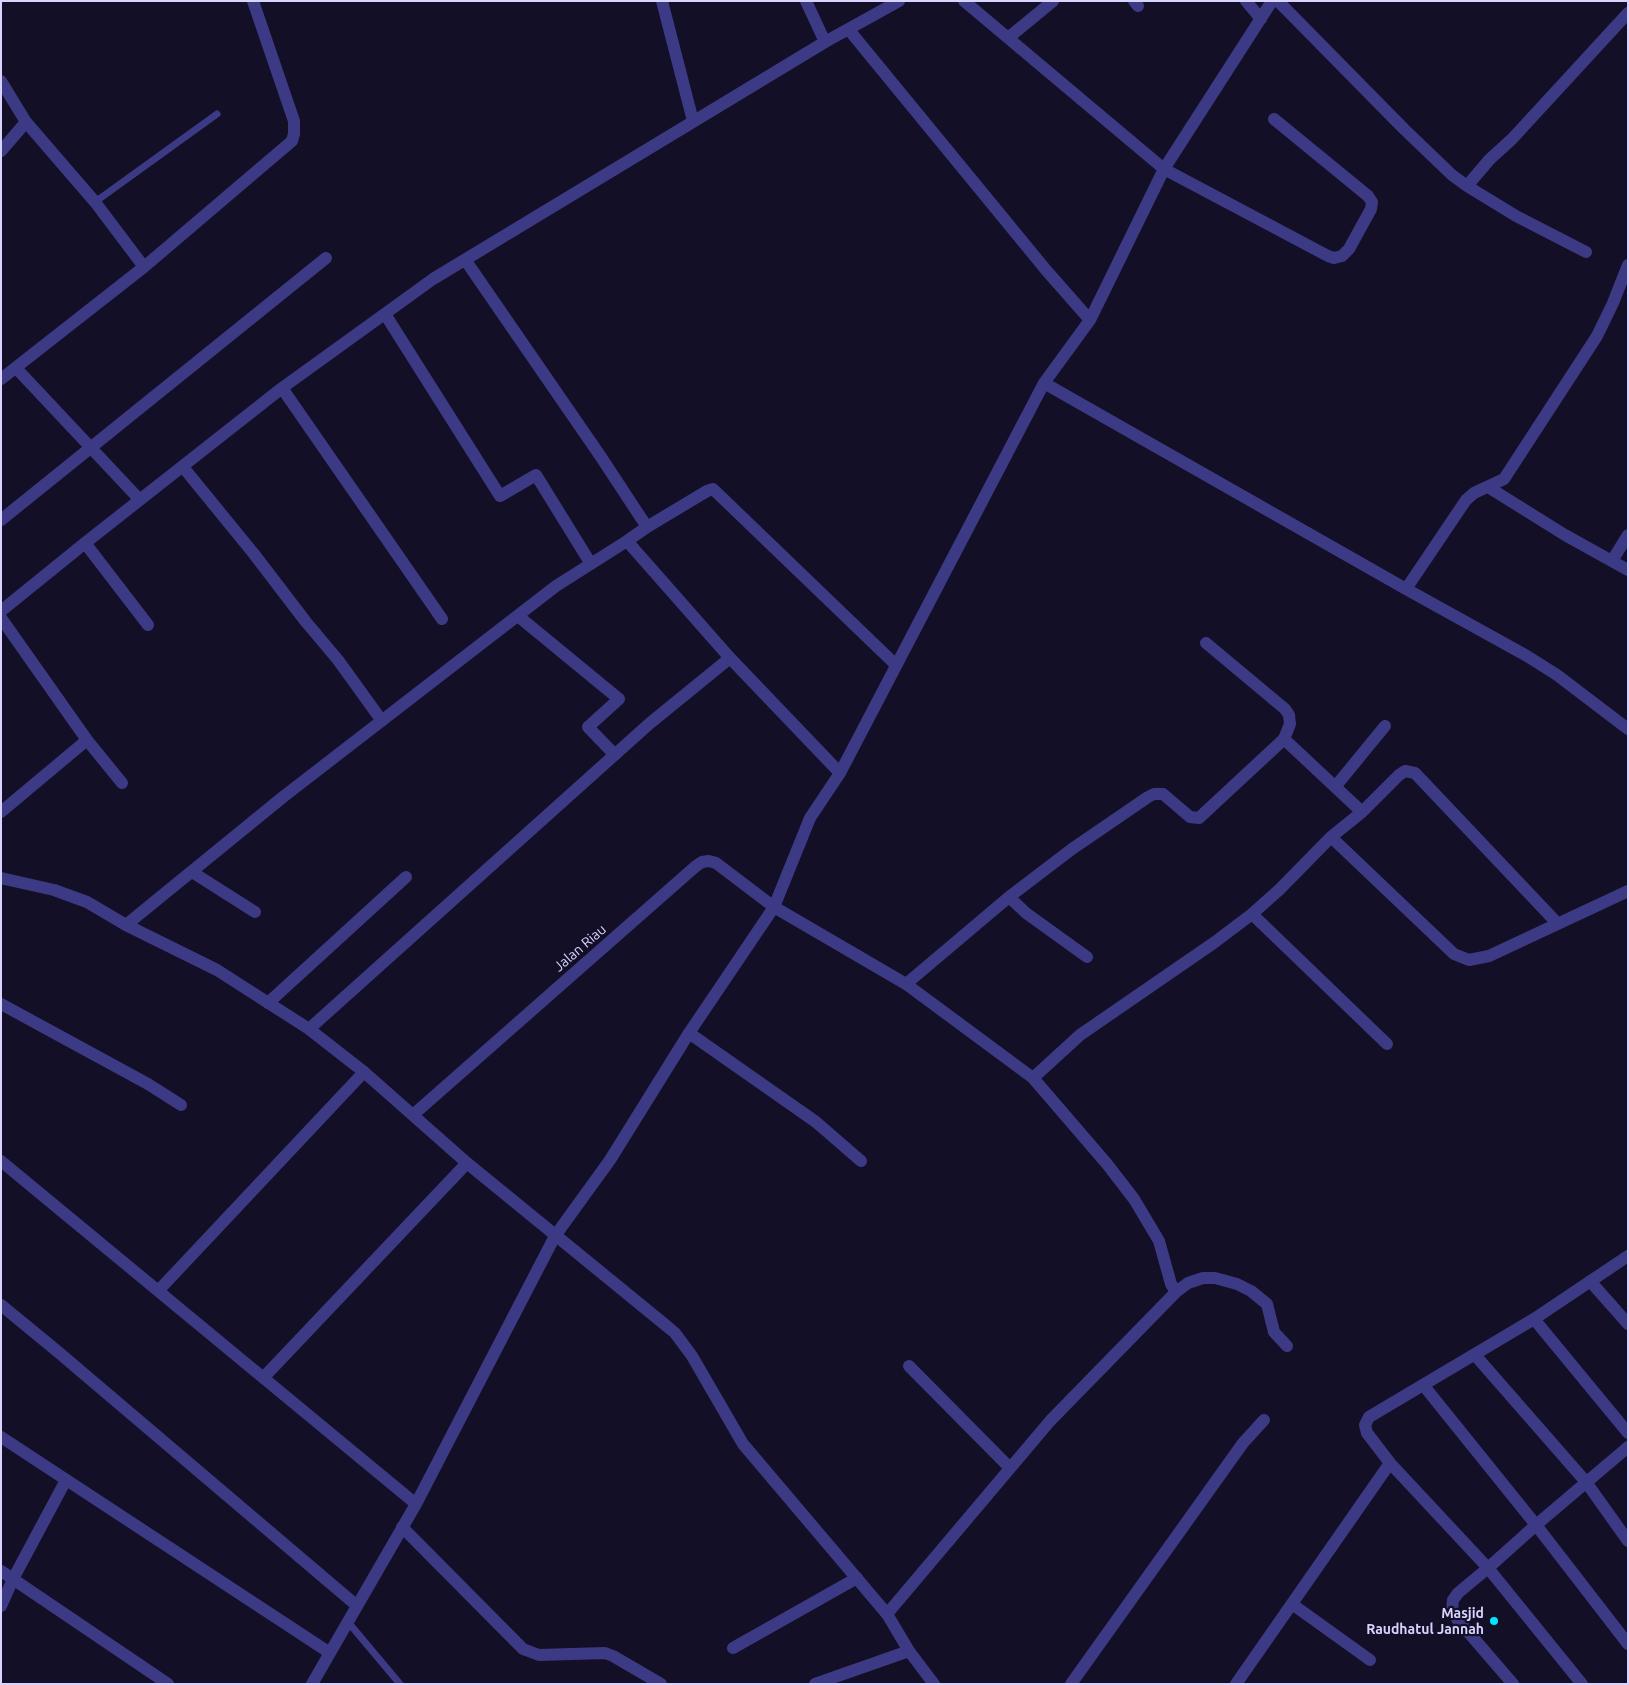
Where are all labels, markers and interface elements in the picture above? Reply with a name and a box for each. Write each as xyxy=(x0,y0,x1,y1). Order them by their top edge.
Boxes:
street label: Jalan Riau xyxy=(551,921,609,975)
place label: Masjid Raudhatul Jannah xyxy=(1366,1605,1484,1638)
marker: Masjid Raudhatul Jannah xyxy=(1488,1615,1500,1627)

